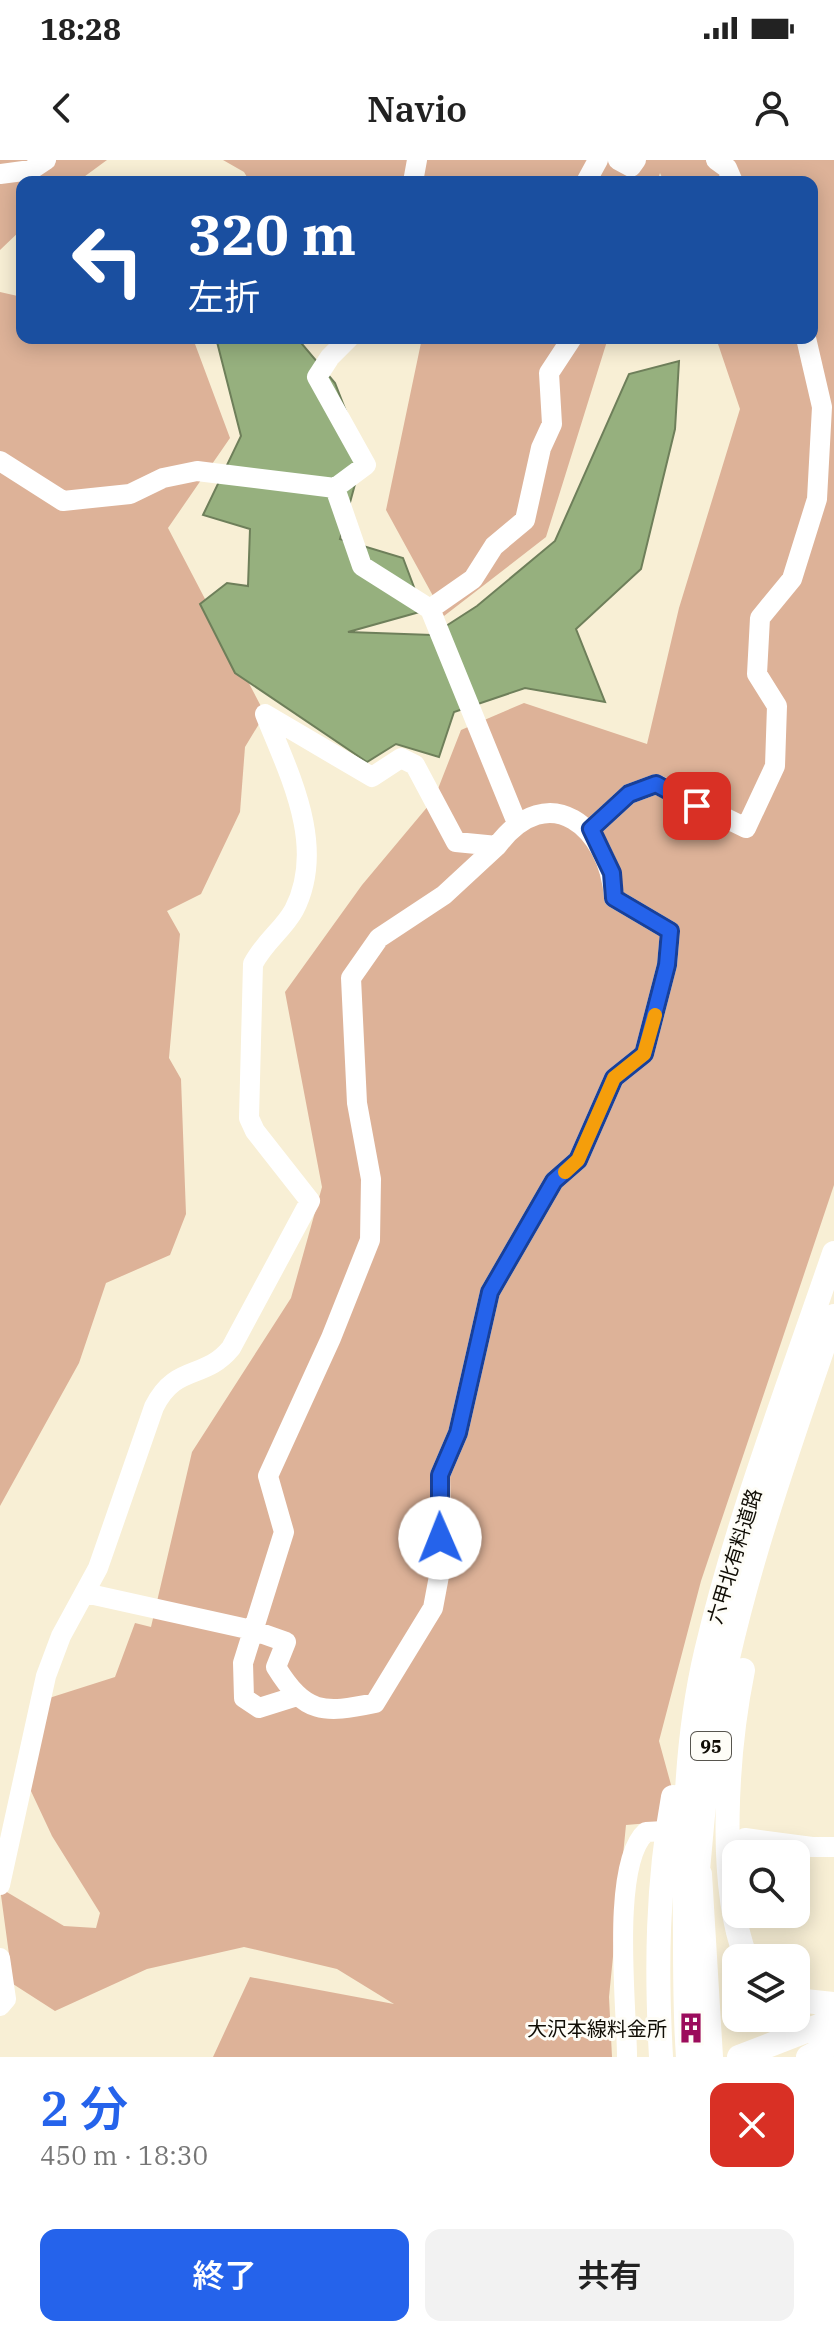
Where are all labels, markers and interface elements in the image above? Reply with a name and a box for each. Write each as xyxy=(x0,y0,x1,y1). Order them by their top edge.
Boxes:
text: 18:28 xyxy=(40,9,121,48)
text: Navio xyxy=(367,85,467,132)
icon: back xyxy=(40,86,84,130)
icon: person xyxy=(750,86,794,130)
text: 320 m xyxy=(188,198,356,270)
icon: left xyxy=(56,208,160,312)
text: 左折 xyxy=(188,273,260,320)
pin xyxy=(663,772,731,840)
icon: arrive xyxy=(675,784,719,828)
street label: 六甲北有料道路 xyxy=(701,1485,767,1627)
position arrow xyxy=(398,1496,482,1580)
road number: 95 xyxy=(691,1732,731,1760)
map controls xyxy=(722,1840,810,2032)
button: search xyxy=(722,1840,810,1928)
button: layers xyxy=(722,1944,810,2032)
building icon: 大沢本線料金所 xyxy=(674,2011,708,2045)
place label: 大沢本線料金所 xyxy=(527,2015,667,2042)
text: 2 分 xyxy=(40,2077,128,2139)
button: close xyxy=(710,2083,794,2167)
text: 450 m · 18:30 xyxy=(40,2138,208,2172)
button: 終了 xyxy=(40,2229,409,2321)
button: 共有 xyxy=(425,2229,794,2321)

